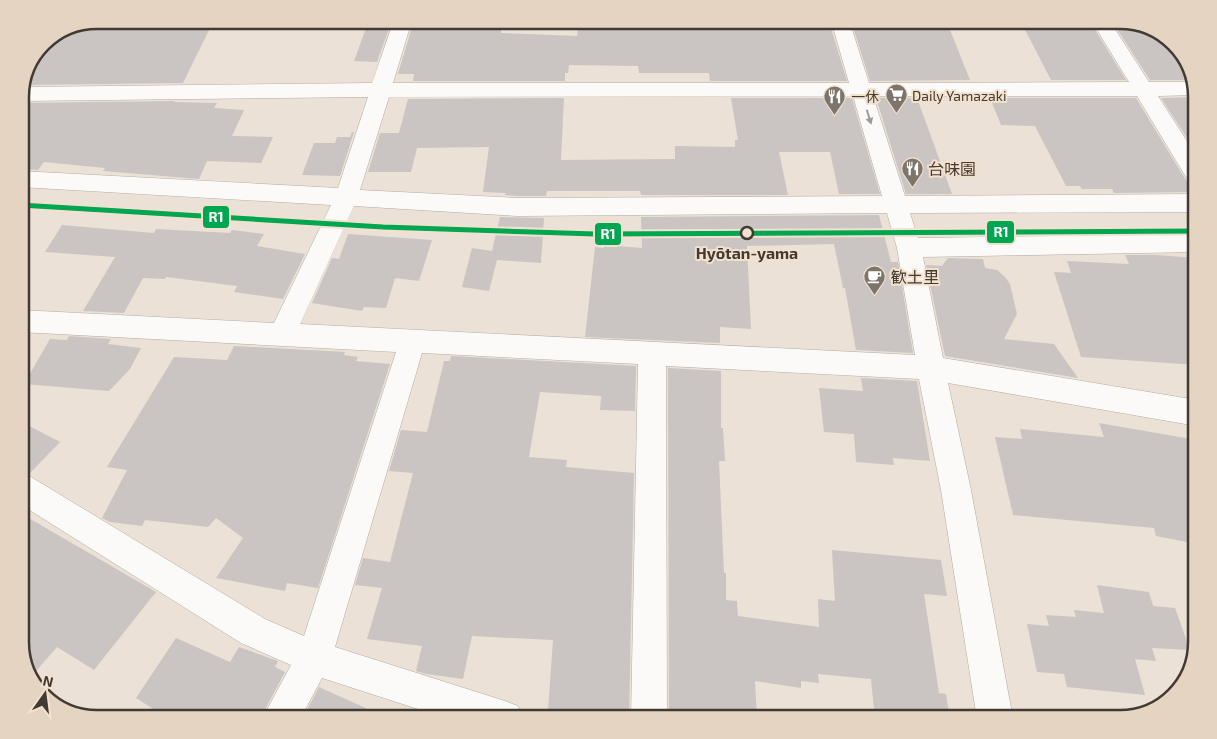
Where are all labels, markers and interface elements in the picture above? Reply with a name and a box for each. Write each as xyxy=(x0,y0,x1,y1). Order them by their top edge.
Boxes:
supermarket icon: Daily Yamazaki xyxy=(884,83,908,114)
restaurant icon: 一休 xyxy=(823,84,847,115)
place label: Daily Yamazaki xyxy=(912,87,1006,104)
place label: 一休 xyxy=(851,88,879,105)
one-way arrow xyxy=(865,110,873,125)
restaurant icon: 台味園 xyxy=(900,156,924,187)
place label: 台味園 xyxy=(928,159,976,178)
line badge: R1 xyxy=(202,205,230,229)
text: R1 xyxy=(208,208,224,225)
line badge: R1 xyxy=(986,220,1015,244)
line badge: R1 xyxy=(594,222,622,246)
text: R1 xyxy=(993,223,1009,240)
text: R1 xyxy=(600,225,616,242)
marker: Hyōtan-yama xyxy=(740,226,754,240)
place label: Hyōtan-yama xyxy=(696,243,798,263)
cafe icon: 歓土里 xyxy=(863,264,887,295)
place label: 歓土里 xyxy=(891,267,939,286)
north arrow xyxy=(20,669,70,719)
text: N xyxy=(41,671,55,690)

